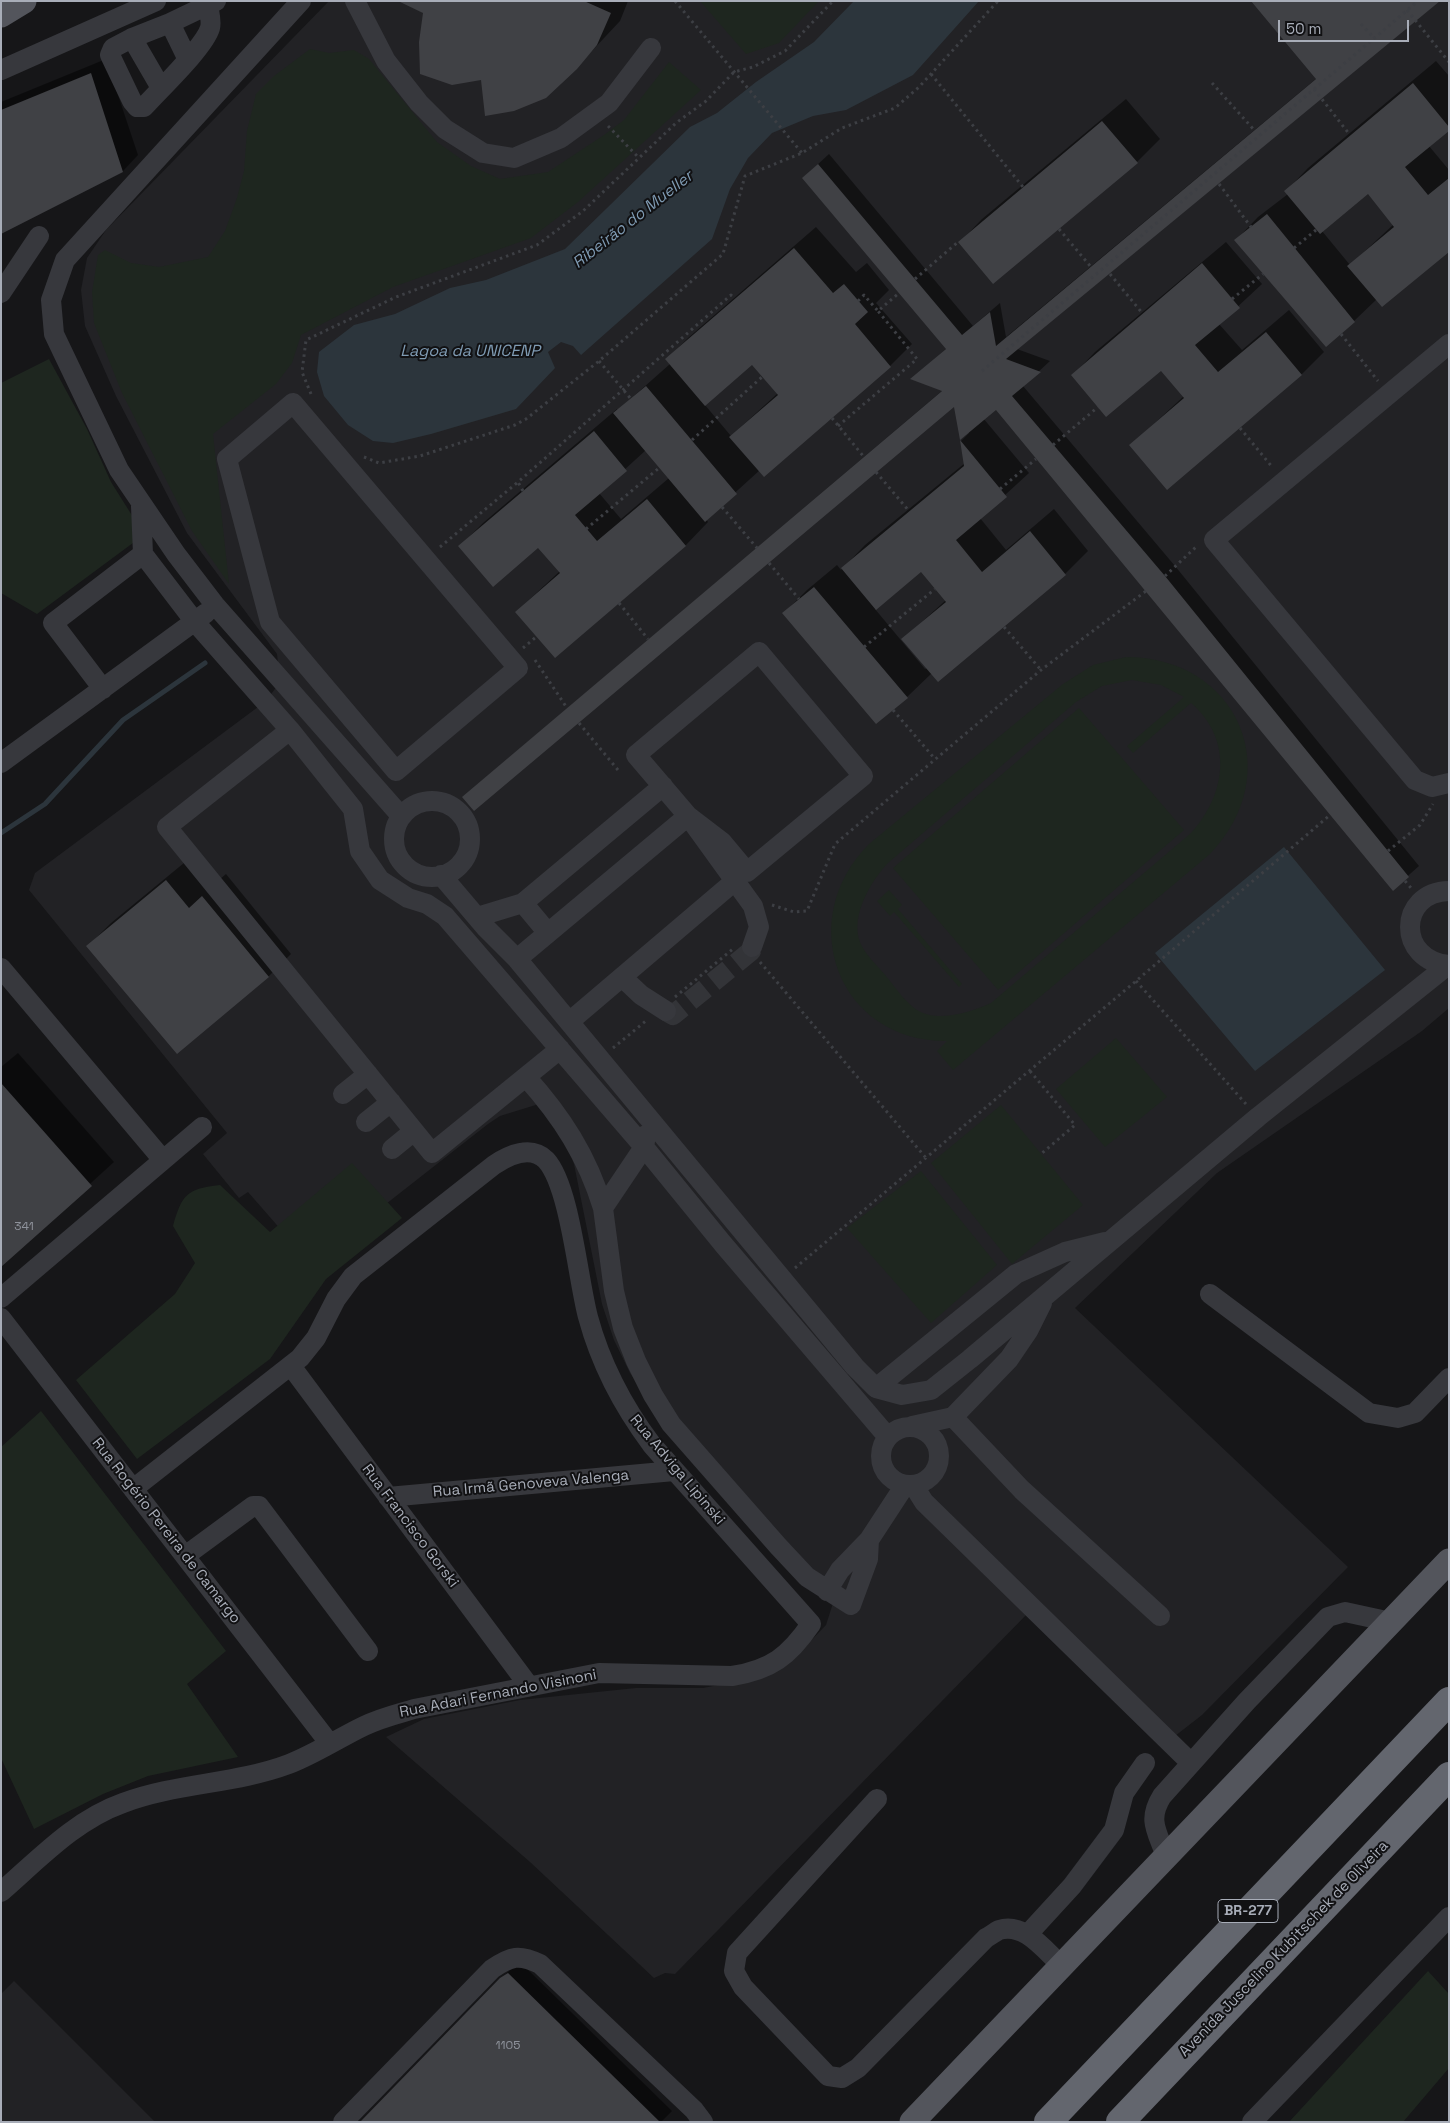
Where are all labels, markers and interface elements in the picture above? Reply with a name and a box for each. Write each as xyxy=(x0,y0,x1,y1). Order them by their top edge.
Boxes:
scale bar xyxy=(1280,10,1411,42)
text: 50 m xyxy=(1286,19,1321,38)
water label: Ribeirão do Mueller xyxy=(569,167,697,273)
water label: Lagoa da UNICENP xyxy=(400,342,540,362)
house number: 341 xyxy=(14,1220,34,1234)
street label: Rua Adviga Lipinski xyxy=(626,1411,728,1529)
street label: Rua Rogério Pereira de Camargo xyxy=(88,1435,244,1627)
street label: Rua Francisco Gorski xyxy=(358,1461,462,1591)
street label: Rua Irmã Genoveva Valenga xyxy=(432,1466,630,1502)
street label: Rua Adari Fernando Visinoni xyxy=(398,1666,598,1722)
street label: Avenida Juscelino Kubitschek de Oliveira xyxy=(1176,1837,1392,2061)
road number: BR-277 xyxy=(1218,1900,1278,1922)
house number: 1105 xyxy=(496,2039,520,2053)

